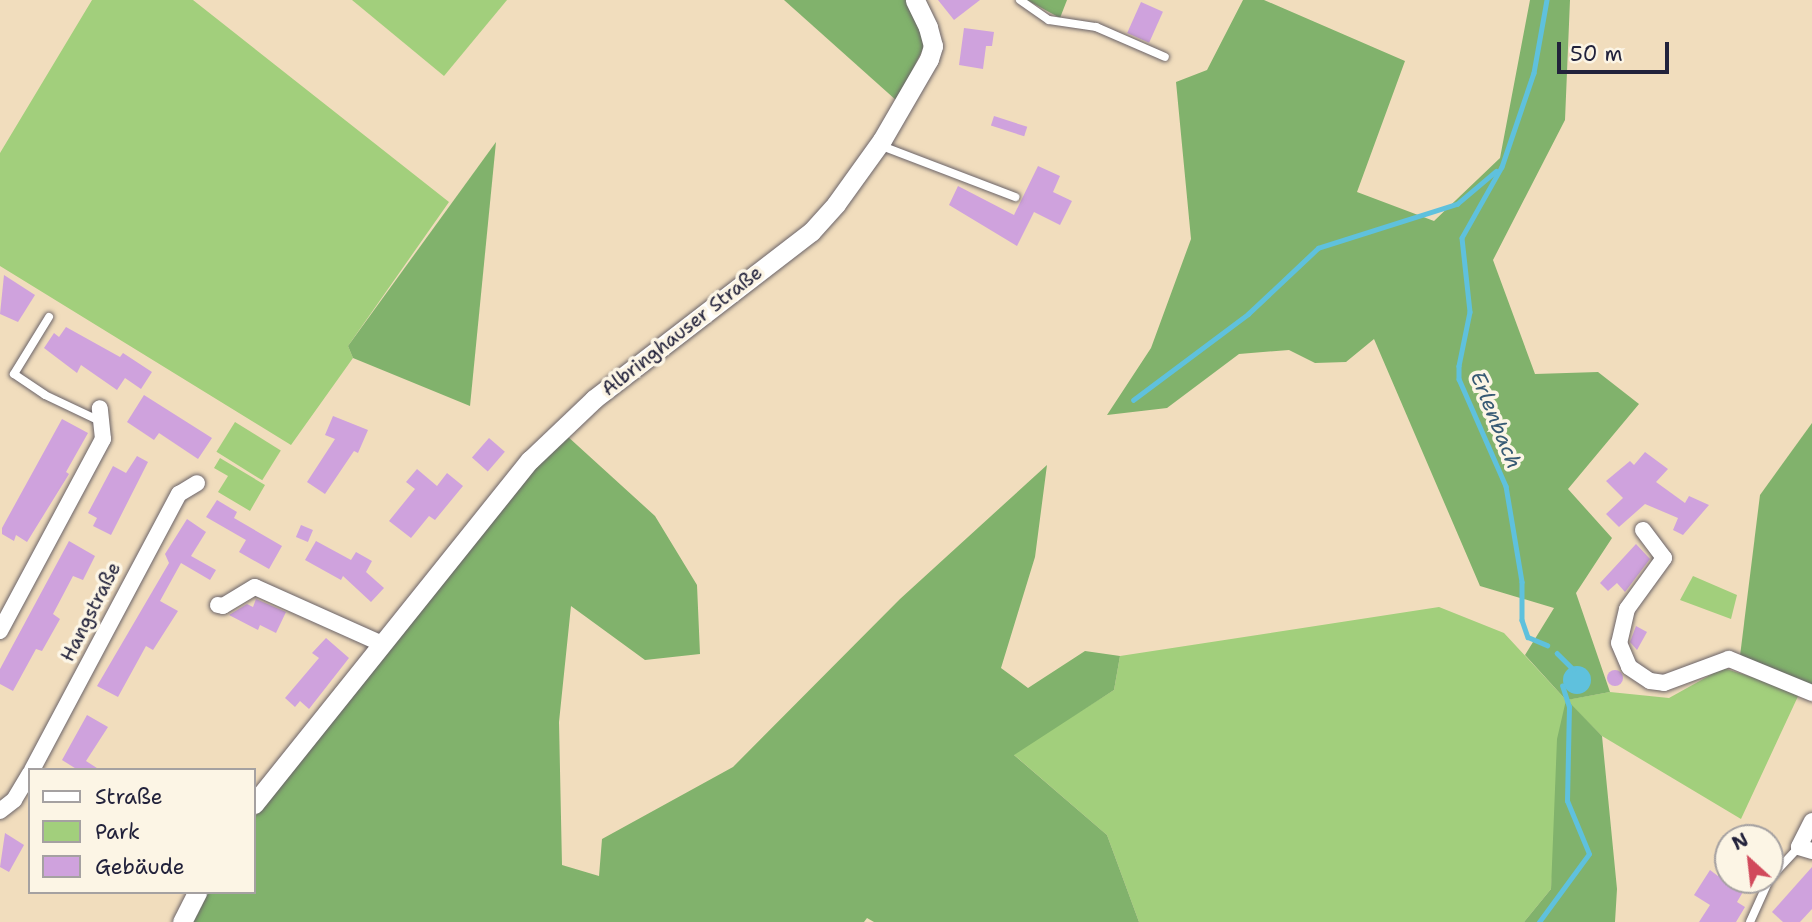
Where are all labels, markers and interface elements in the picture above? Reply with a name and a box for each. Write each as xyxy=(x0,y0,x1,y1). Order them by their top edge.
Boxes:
scale bar xyxy=(1560,28,1672,72)
text: 50 m xyxy=(1570,40,1623,68)
street label: Albringhauser Straße xyxy=(597,261,767,401)
water label: Erlenbach xyxy=(1465,368,1527,472)
street label: Hangstraße xyxy=(56,559,126,665)
legend xyxy=(28,768,256,894)
text: Straße xyxy=(95,783,163,811)
text: Park xyxy=(95,818,140,846)
north arrow xyxy=(1714,824,1784,894)
text: N xyxy=(1728,827,1753,856)
text: Gebäude xyxy=(95,853,185,881)

